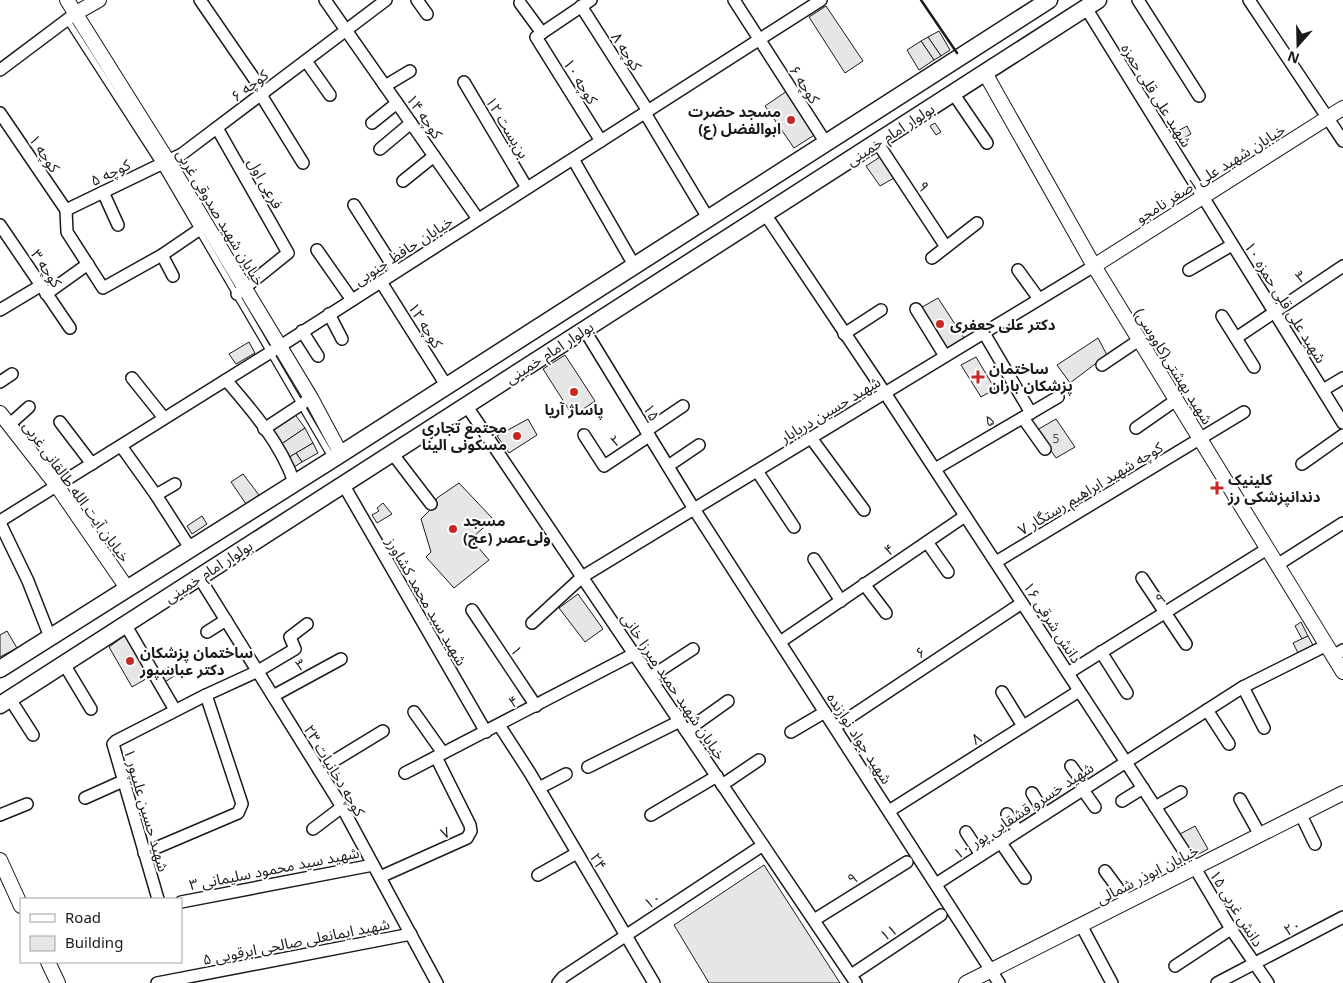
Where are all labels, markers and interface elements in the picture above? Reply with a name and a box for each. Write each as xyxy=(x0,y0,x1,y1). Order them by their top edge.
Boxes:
north arrow xyxy=(1273,20,1323,70)
street label: کوچه ۸ xyxy=(606,28,647,75)
street label: شهید علی قلی حمزه xyxy=(1117,39,1197,151)
text: N xyxy=(1285,47,1302,69)
street label: کوچه ۱۰ xyxy=(558,54,603,109)
street label: کوچه ۶ xyxy=(784,61,825,108)
street label: کوچه ۶ xyxy=(226,64,273,106)
street label: کوچه ۱۴ xyxy=(401,90,448,144)
street label: بن‌بست ۱۲ xyxy=(482,92,534,162)
street label: بولوار امام خمینی xyxy=(842,98,939,172)
place label: مسجد حضرت ابوالفضل (ع) xyxy=(688,101,781,140)
marker: مسجد حضرت ابوالفضل (ع) xyxy=(785,114,797,126)
street label: خیابان شهید علی اصغر نامجو xyxy=(1131,119,1289,227)
street label: کوچه ۱ xyxy=(24,130,65,177)
street label: خیابان شهید صدوقی غربی xyxy=(172,145,270,289)
street label: کوچه ۵ xyxy=(87,153,134,191)
street label: فرعی اول xyxy=(244,154,288,212)
street label: ۹ xyxy=(913,177,935,195)
street label: خیابان حافظ جنوبی xyxy=(350,211,456,289)
street label: شهید علی قلی حمزه ۱۰ xyxy=(1240,237,1332,367)
street label: کوچه ۳ xyxy=(26,245,67,292)
street label: ۳ xyxy=(1291,265,1309,287)
street label: کوچه ۱۲ xyxy=(403,298,448,353)
street label: شهید بهشتی(کاووسی) xyxy=(1130,304,1218,428)
place label: دکتر علی جعفری xyxy=(950,314,1056,334)
street label: بولوار امام خمینی xyxy=(501,316,598,390)
marker: دکتر علی جعفری xyxy=(934,318,946,330)
place label: ساختمان پزشکان باران xyxy=(989,358,1073,396)
marker: ساختمان پزشکان باران xyxy=(971,370,985,384)
street label: شهید حسین دریابار xyxy=(775,371,884,447)
marker: پاساژ آریا xyxy=(568,386,580,398)
place label: پاساژ آریا xyxy=(544,399,604,420)
street label: ۱۵ xyxy=(639,399,665,425)
street label: ۵ xyxy=(980,409,998,431)
street label: خیابان آیت الله طالقانی غربی xyxy=(19,416,135,566)
place label: مجتمع تجاری مسکونی الینا xyxy=(422,417,507,454)
street label: ۲ xyxy=(606,429,624,451)
marker: مجتمع تجاری مسکونی الینا xyxy=(511,430,523,442)
house number: 5 xyxy=(1053,430,1060,447)
street label: کوچه شهید ابراهیم رستگار ۷ xyxy=(1014,436,1168,541)
place label: کلینیک دندانپزشکی رز xyxy=(1227,469,1321,507)
marker: کلینیک دندانپزشکی رز xyxy=(1210,481,1224,495)
place label: مسجد ولی‌عصر (عج) xyxy=(463,510,551,549)
marker: مسجد ولی‌عصر (عج) xyxy=(447,523,459,535)
street label: شهید سید محمد کشاورز xyxy=(382,532,472,669)
street label: بولوار امام خمینی xyxy=(160,535,257,609)
street label: ۴ xyxy=(880,538,898,560)
street label: دانش شرقی ۱۶ xyxy=(1019,577,1087,667)
street label: ۹ xyxy=(1151,587,1169,609)
street label: خیابان شهید حمید میرزا خانی xyxy=(617,608,731,764)
street label: ۱ xyxy=(506,641,528,659)
street label: ۶ xyxy=(911,641,929,663)
place label: ساختمان پزشکان دکتر عباسپور xyxy=(139,642,253,680)
street label: ۳ xyxy=(291,653,309,675)
marker: ساختمان پزشکان دکتر عباسپور xyxy=(124,655,136,667)
street label: شهید جواد نوازنده xyxy=(823,688,897,788)
street label: ۴ xyxy=(505,690,521,712)
street label: کوچه دخانیات ۲۳ xyxy=(299,720,371,821)
street label: ۸ xyxy=(967,727,985,749)
street label: شهید حسین علیپور ۱ xyxy=(119,746,174,874)
street label: شهید خسرو قشقایی پور ۱۰ xyxy=(949,757,1098,864)
street label: ۷ xyxy=(437,821,453,843)
street label: خیابان ابوذر شمالی xyxy=(1092,840,1202,908)
street label: شهید سید محمود سلیمانی ۳ xyxy=(187,842,361,894)
street label: ۲۴ xyxy=(586,848,612,874)
street label: دانش غربی ۱۵ xyxy=(1205,866,1269,950)
street label: ۹ xyxy=(843,867,861,889)
street label: ۱۰ xyxy=(639,887,665,913)
legend xyxy=(20,898,182,963)
text: Road xyxy=(65,907,101,927)
street label: شهید ایمانعلی صالحی ابرقویی ۵ xyxy=(201,913,392,969)
street label: ۲۰ xyxy=(1280,914,1304,940)
street label: ۱۱ xyxy=(875,919,901,945)
text: Building xyxy=(65,932,123,952)

